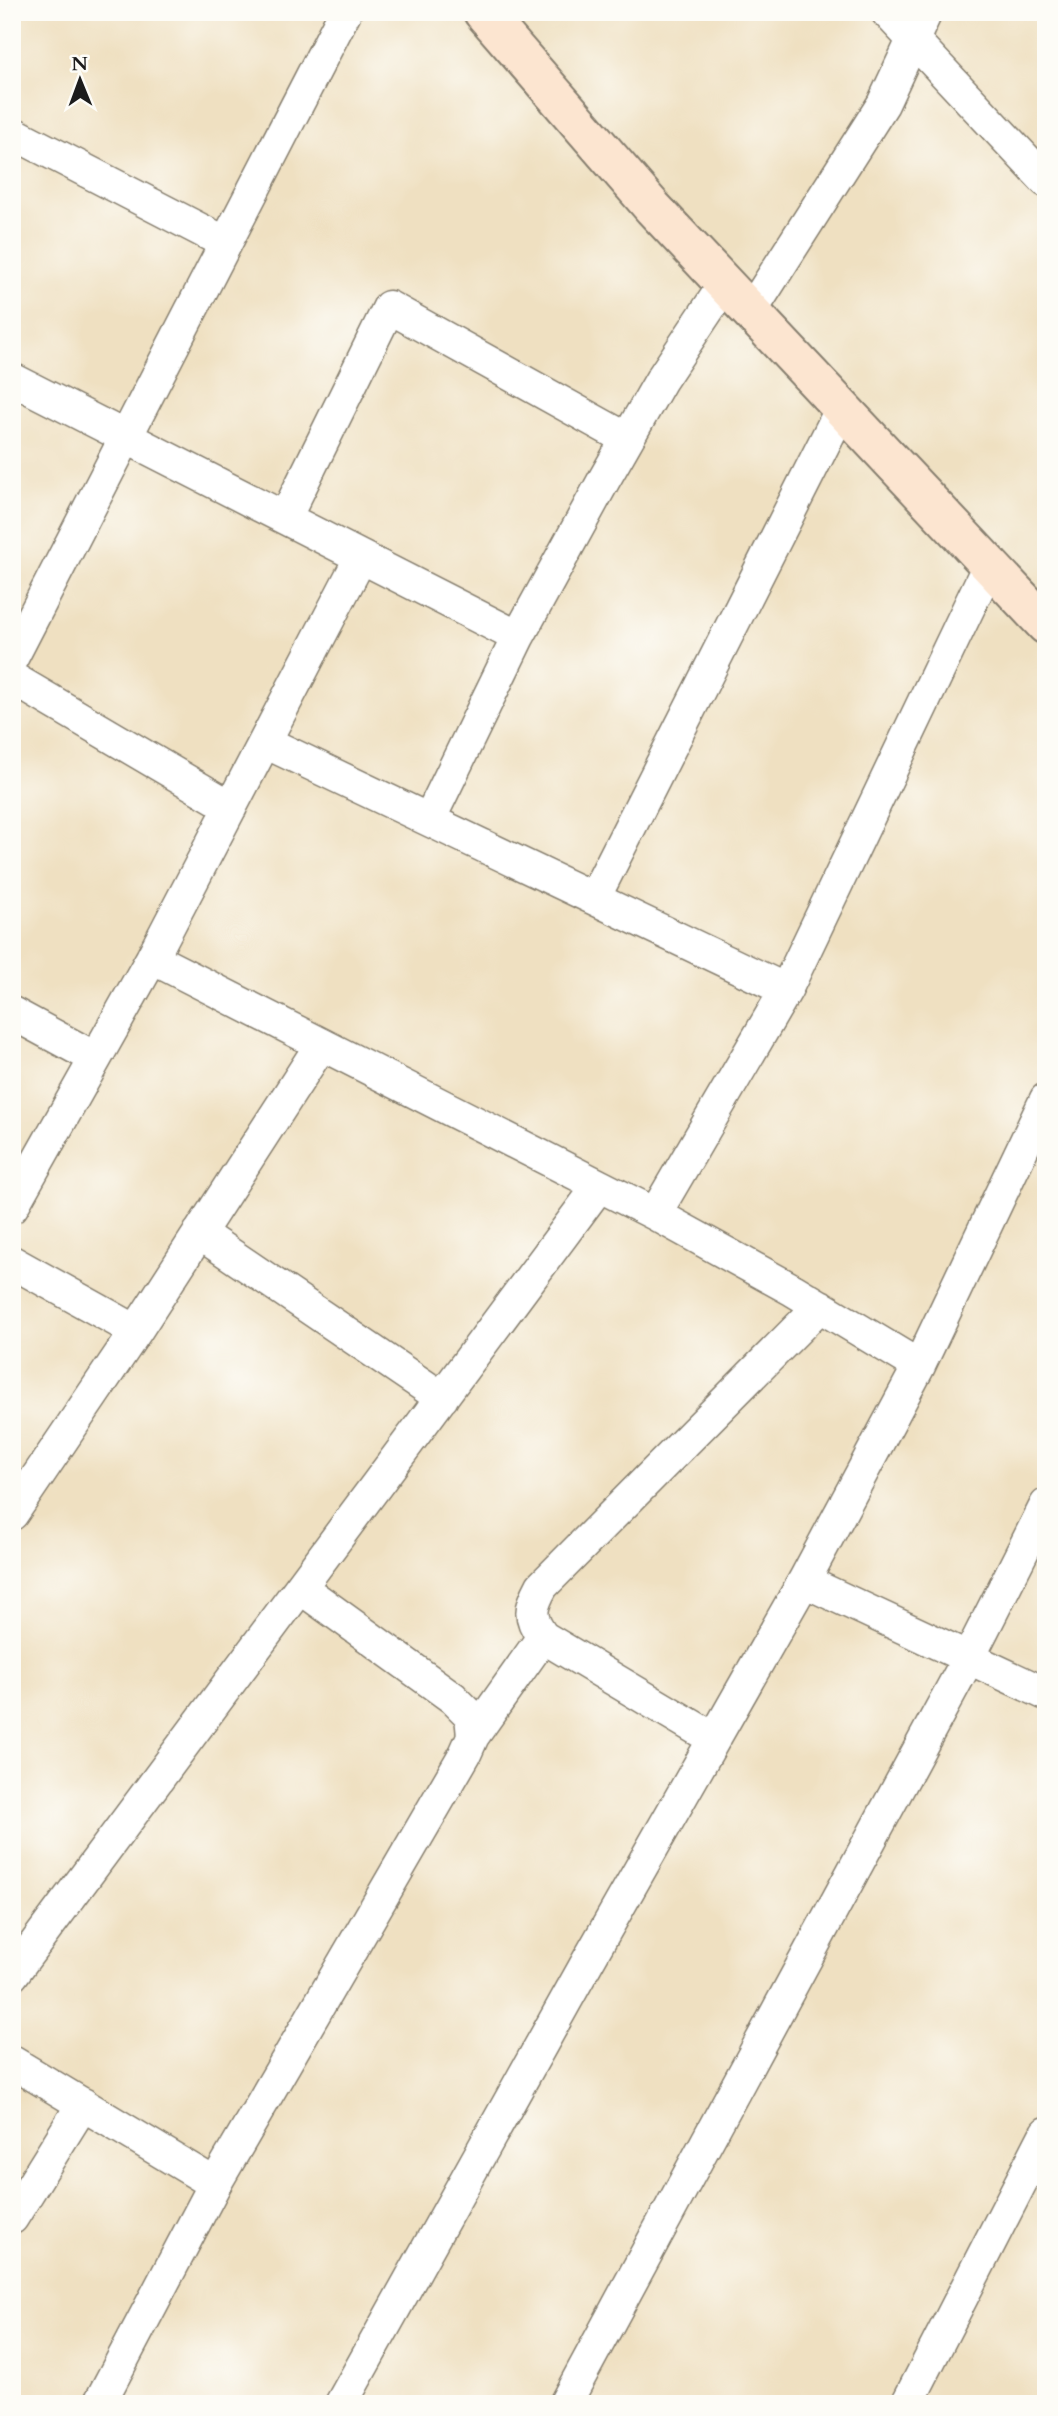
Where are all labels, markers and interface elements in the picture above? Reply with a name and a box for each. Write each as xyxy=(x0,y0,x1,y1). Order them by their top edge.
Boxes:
north arrow xyxy=(46,46,116,116)
text: N xyxy=(71,51,89,77)

